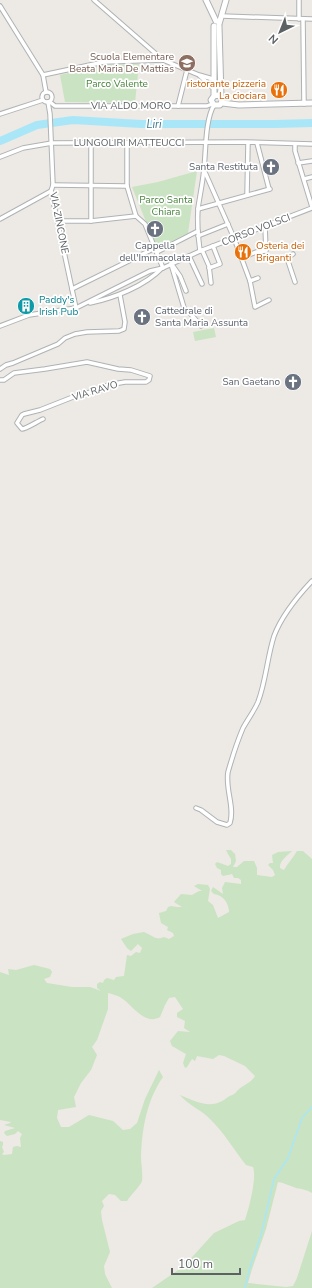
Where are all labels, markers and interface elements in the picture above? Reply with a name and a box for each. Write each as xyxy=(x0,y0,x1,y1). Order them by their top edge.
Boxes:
north arrow xyxy=(260,12,300,52)
text: N xyxy=(265,31,282,47)
place label: Scuola Elementare Beata Maria De Mattias xyxy=(69,50,174,76)
school or university icon: Scuola Elementare Beata Maria De Mattias xyxy=(177,53,197,73)
park label: Parco Valente xyxy=(86,77,148,91)
place label: ristorante pizzeria La ciociara xyxy=(187,77,266,103)
restaurant icon: ristorante pizzeria La ciociara xyxy=(269,80,289,100)
street label: VIA ALDO MORO xyxy=(90,99,171,113)
water label: Liri xyxy=(146,117,162,132)
street label: LUNGOLIRI MATTEUCCI xyxy=(74,136,184,150)
church icon: Santa Restituta xyxy=(261,157,281,177)
place label: Santa Restituta xyxy=(189,160,258,174)
street label: VIA ZINCONE xyxy=(46,190,72,255)
park label: Parco Santa Chiara xyxy=(139,193,193,219)
street label: CORSO VOLSCI xyxy=(220,210,292,250)
church icon: Cappella dell'Immacolata xyxy=(145,219,165,239)
place label: Cappella dell'Immacolata xyxy=(119,239,191,265)
place label: Osteria dei Briganti xyxy=(256,239,304,265)
restaurant icon: Osteria dei Briganti xyxy=(233,242,253,262)
place label: Paddy's Irish Pub xyxy=(39,293,78,319)
building icon: Paddy's Irish Pub xyxy=(16,296,36,316)
place label: Cattedrale di Santa Maria Assunta xyxy=(155,304,248,330)
church icon: Cattedrale di Santa Maria Assunta xyxy=(132,307,152,327)
church icon: San Gaetano xyxy=(283,372,303,392)
place label: San Gaetano xyxy=(222,375,280,389)
street label: VIA RAVO xyxy=(70,377,120,405)
scale bar xyxy=(172,1250,240,1276)
text: 100 m xyxy=(178,1256,213,1272)

